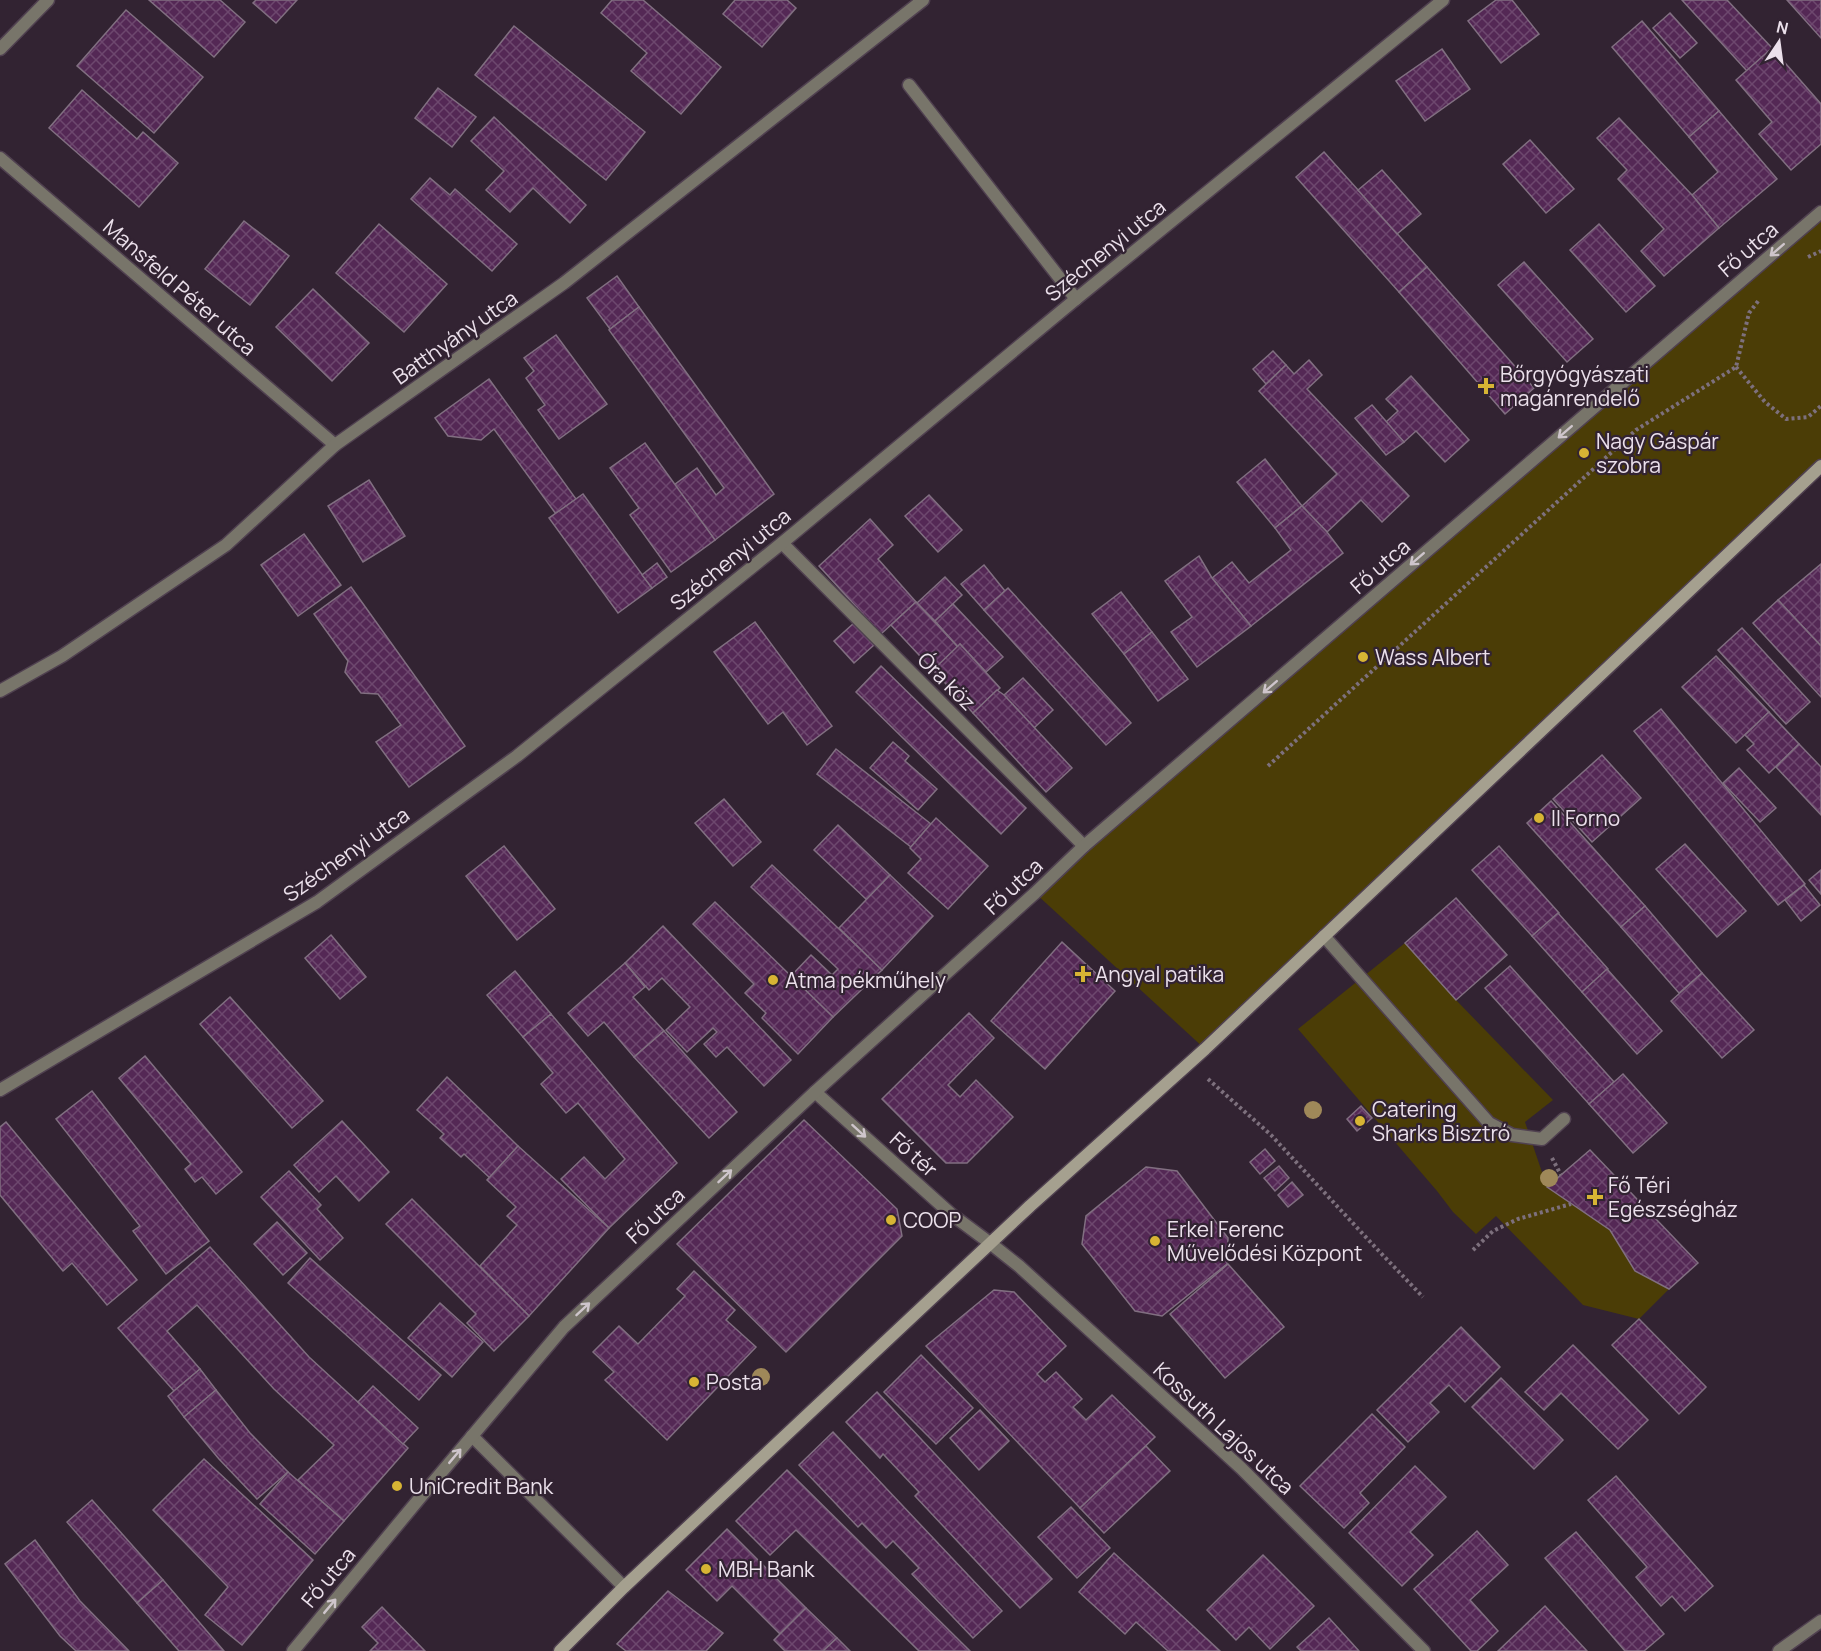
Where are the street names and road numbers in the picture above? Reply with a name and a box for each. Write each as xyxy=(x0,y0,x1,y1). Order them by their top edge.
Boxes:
street label: Széchenyi utca xyxy=(1039,193,1171,307)
street label: Mansfeld Péter utca xyxy=(97,213,263,361)
street label: Fő utca xyxy=(1712,215,1784,283)
street label: Batthyány utca xyxy=(387,284,523,390)
street label: Széchenyi utca xyxy=(664,502,796,616)
street label: Fő utca xyxy=(1344,532,1416,600)
street label: Óra köz xyxy=(912,646,982,716)
street label: Széchenyi utca xyxy=(277,800,415,908)
street label: Fő utca xyxy=(978,852,1048,920)
street label: Fő tér xyxy=(884,1125,944,1183)
street label: Fő utca xyxy=(620,1181,690,1249)
street label: Kossuth Lajos utca xyxy=(1148,1356,1300,1500)
street label: Fő utca xyxy=(295,1541,361,1613)

